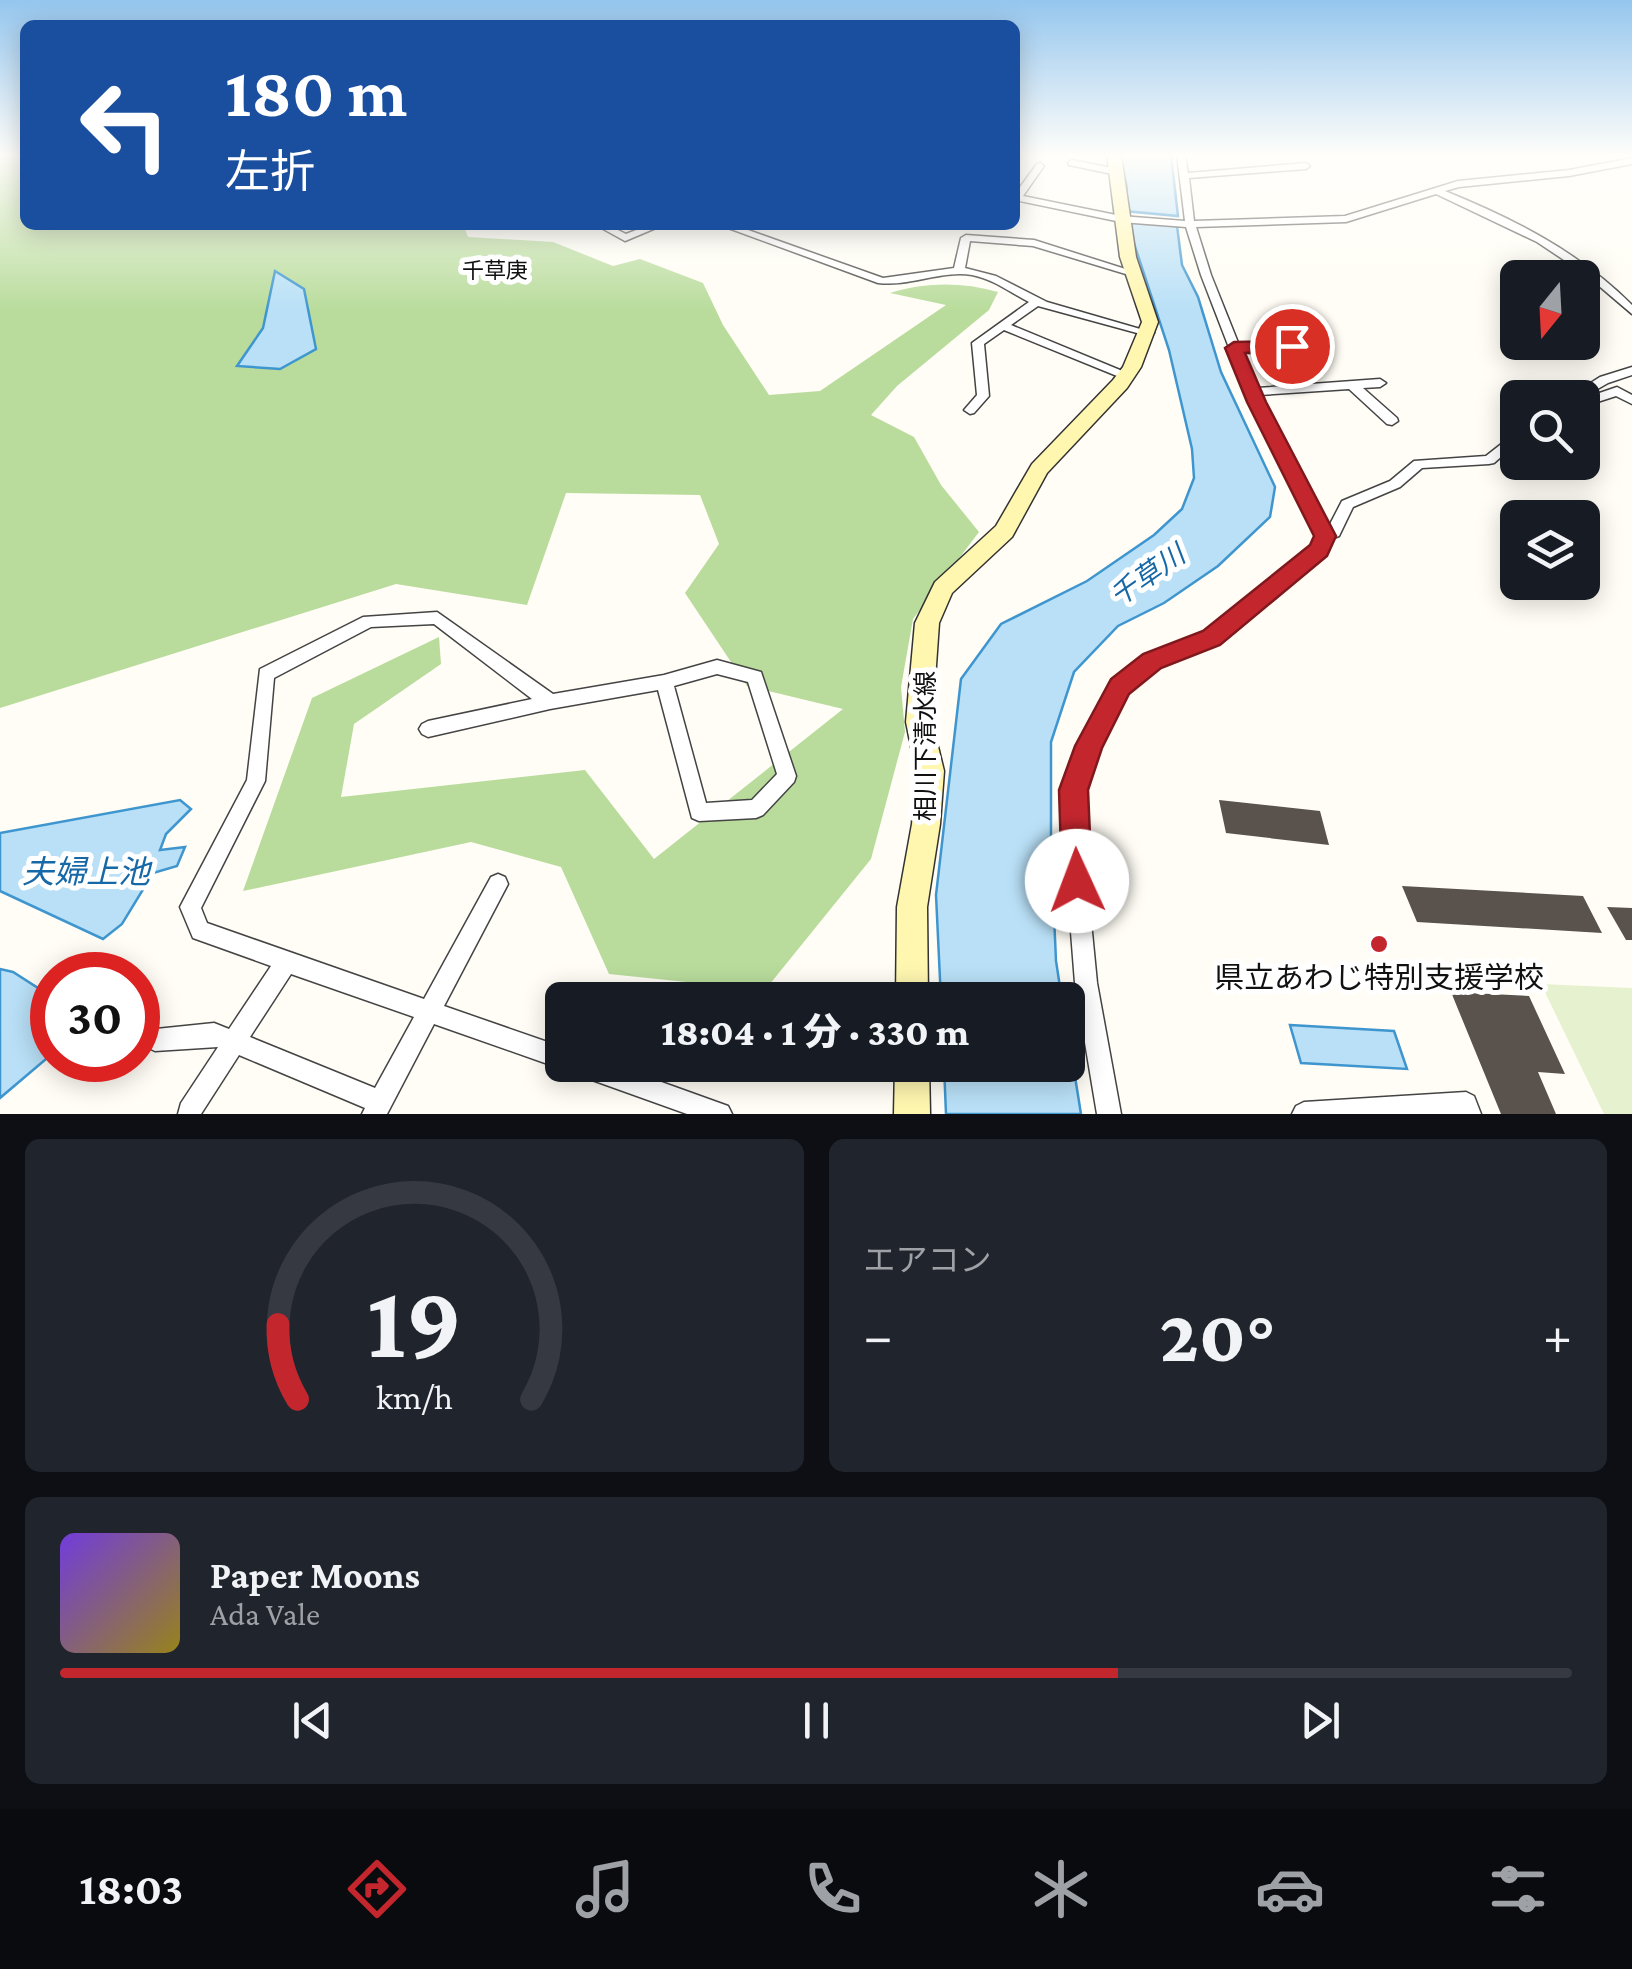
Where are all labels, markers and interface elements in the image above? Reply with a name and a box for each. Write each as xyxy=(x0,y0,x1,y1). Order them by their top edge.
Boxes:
text: 180 m xyxy=(225,53,407,131)
icon: left xyxy=(60,60,190,190)
text: 左折 xyxy=(225,147,315,197)
district label: 千草庚 xyxy=(462,258,528,283)
north arrow xyxy=(1500,260,1600,360)
map controls xyxy=(1500,260,1600,600)
pin xyxy=(1250,304,1335,389)
icon: arrive xyxy=(1265,319,1320,374)
button: search xyxy=(1500,380,1600,480)
button: layers xyxy=(1500,500,1600,600)
water label: 千草川 xyxy=(1104,537,1193,612)
street label: 相川下清水線 xyxy=(912,671,939,821)
position arrow xyxy=(1025,829,1129,933)
water label: 夫婦上池 xyxy=(22,854,153,890)
marker: 県立あわじ特別支援学校 xyxy=(1368,933,1390,955)
speed limit sign: 30 xyxy=(30,952,160,1082)
place label: 県立あわじ特別支援学校 xyxy=(1214,961,1544,994)
text: 18:04 · 1 分 · 330 m xyxy=(661,1011,969,1053)
text: エアコン xyxy=(864,1242,992,1278)
text: 19 xyxy=(366,1264,462,1379)
text: 20° xyxy=(1160,1294,1276,1377)
text: − xyxy=(864,1305,893,1366)
text: + xyxy=(1543,1305,1572,1366)
text: km/h xyxy=(376,1377,453,1417)
text: Paper Moons xyxy=(210,1554,420,1596)
text: Ada Vale xyxy=(210,1596,320,1632)
icon: previous xyxy=(285,1693,340,1748)
icon: pause xyxy=(789,1693,844,1748)
icon: next xyxy=(1293,1693,1348,1748)
icon: directions xyxy=(342,1854,412,1924)
icon: music xyxy=(570,1854,640,1924)
icon: phone xyxy=(798,1854,868,1924)
icon: climate xyxy=(1026,1854,1096,1924)
icon: car xyxy=(1255,1854,1325,1924)
icon: filters xyxy=(1483,1854,1553,1924)
text: 18:03 xyxy=(79,1864,183,1914)

